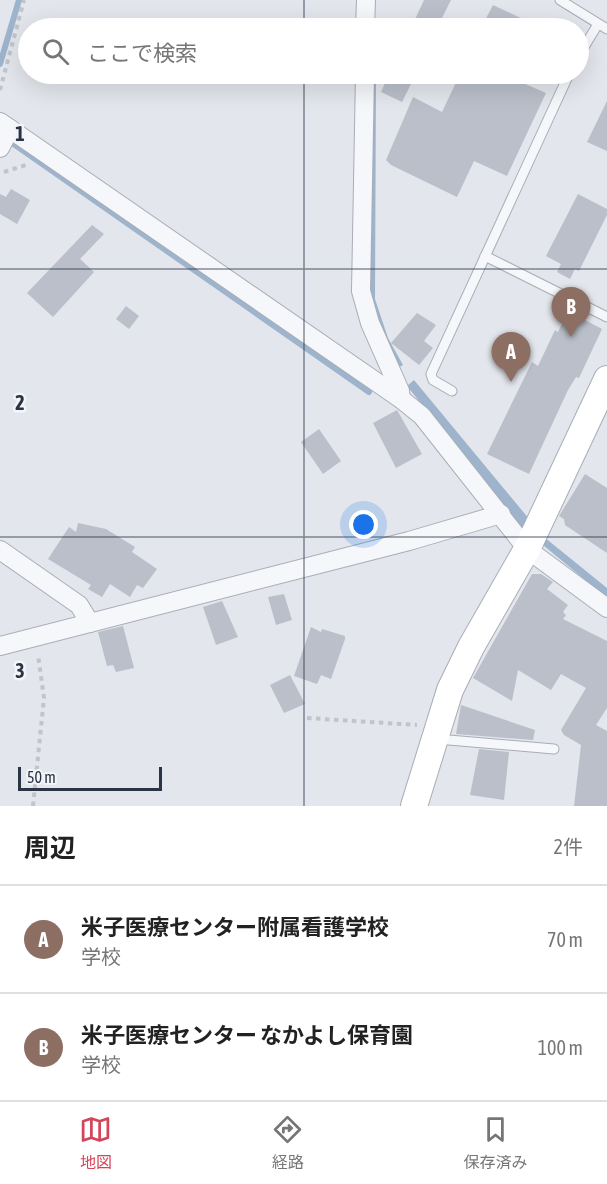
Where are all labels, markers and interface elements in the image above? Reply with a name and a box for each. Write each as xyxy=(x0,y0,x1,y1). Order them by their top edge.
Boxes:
search box xyxy=(18,18,589,84)
icon: search xyxy=(39,35,72,68)
text: ここで検索 xyxy=(87,40,197,66)
text: 1 xyxy=(15,122,25,145)
pin: B xyxy=(552,288,590,337)
pin: A xyxy=(492,332,530,382)
text: 2 xyxy=(15,391,25,414)
your location xyxy=(349,510,378,539)
text: 3 xyxy=(15,659,25,682)
scale bar xyxy=(18,764,162,792)
text: 50 m xyxy=(27,768,56,786)
text: 周辺 xyxy=(24,833,76,863)
text: 2件 xyxy=(554,835,583,858)
text: 米子医療センター附属看護学校 xyxy=(81,914,389,940)
text: A xyxy=(39,928,48,951)
text: 70 m xyxy=(547,928,583,951)
text: 学校 xyxy=(81,945,121,968)
text: 米子医療センター なかよし保育園 xyxy=(81,1022,413,1048)
text: B xyxy=(39,1036,48,1059)
text: 100 m xyxy=(538,1036,583,1059)
text: 学校 xyxy=(81,1053,121,1076)
tab: 地図 xyxy=(79,1113,112,1173)
tab: 経路 xyxy=(271,1113,304,1173)
tab: 保存済み xyxy=(463,1113,527,1173)

